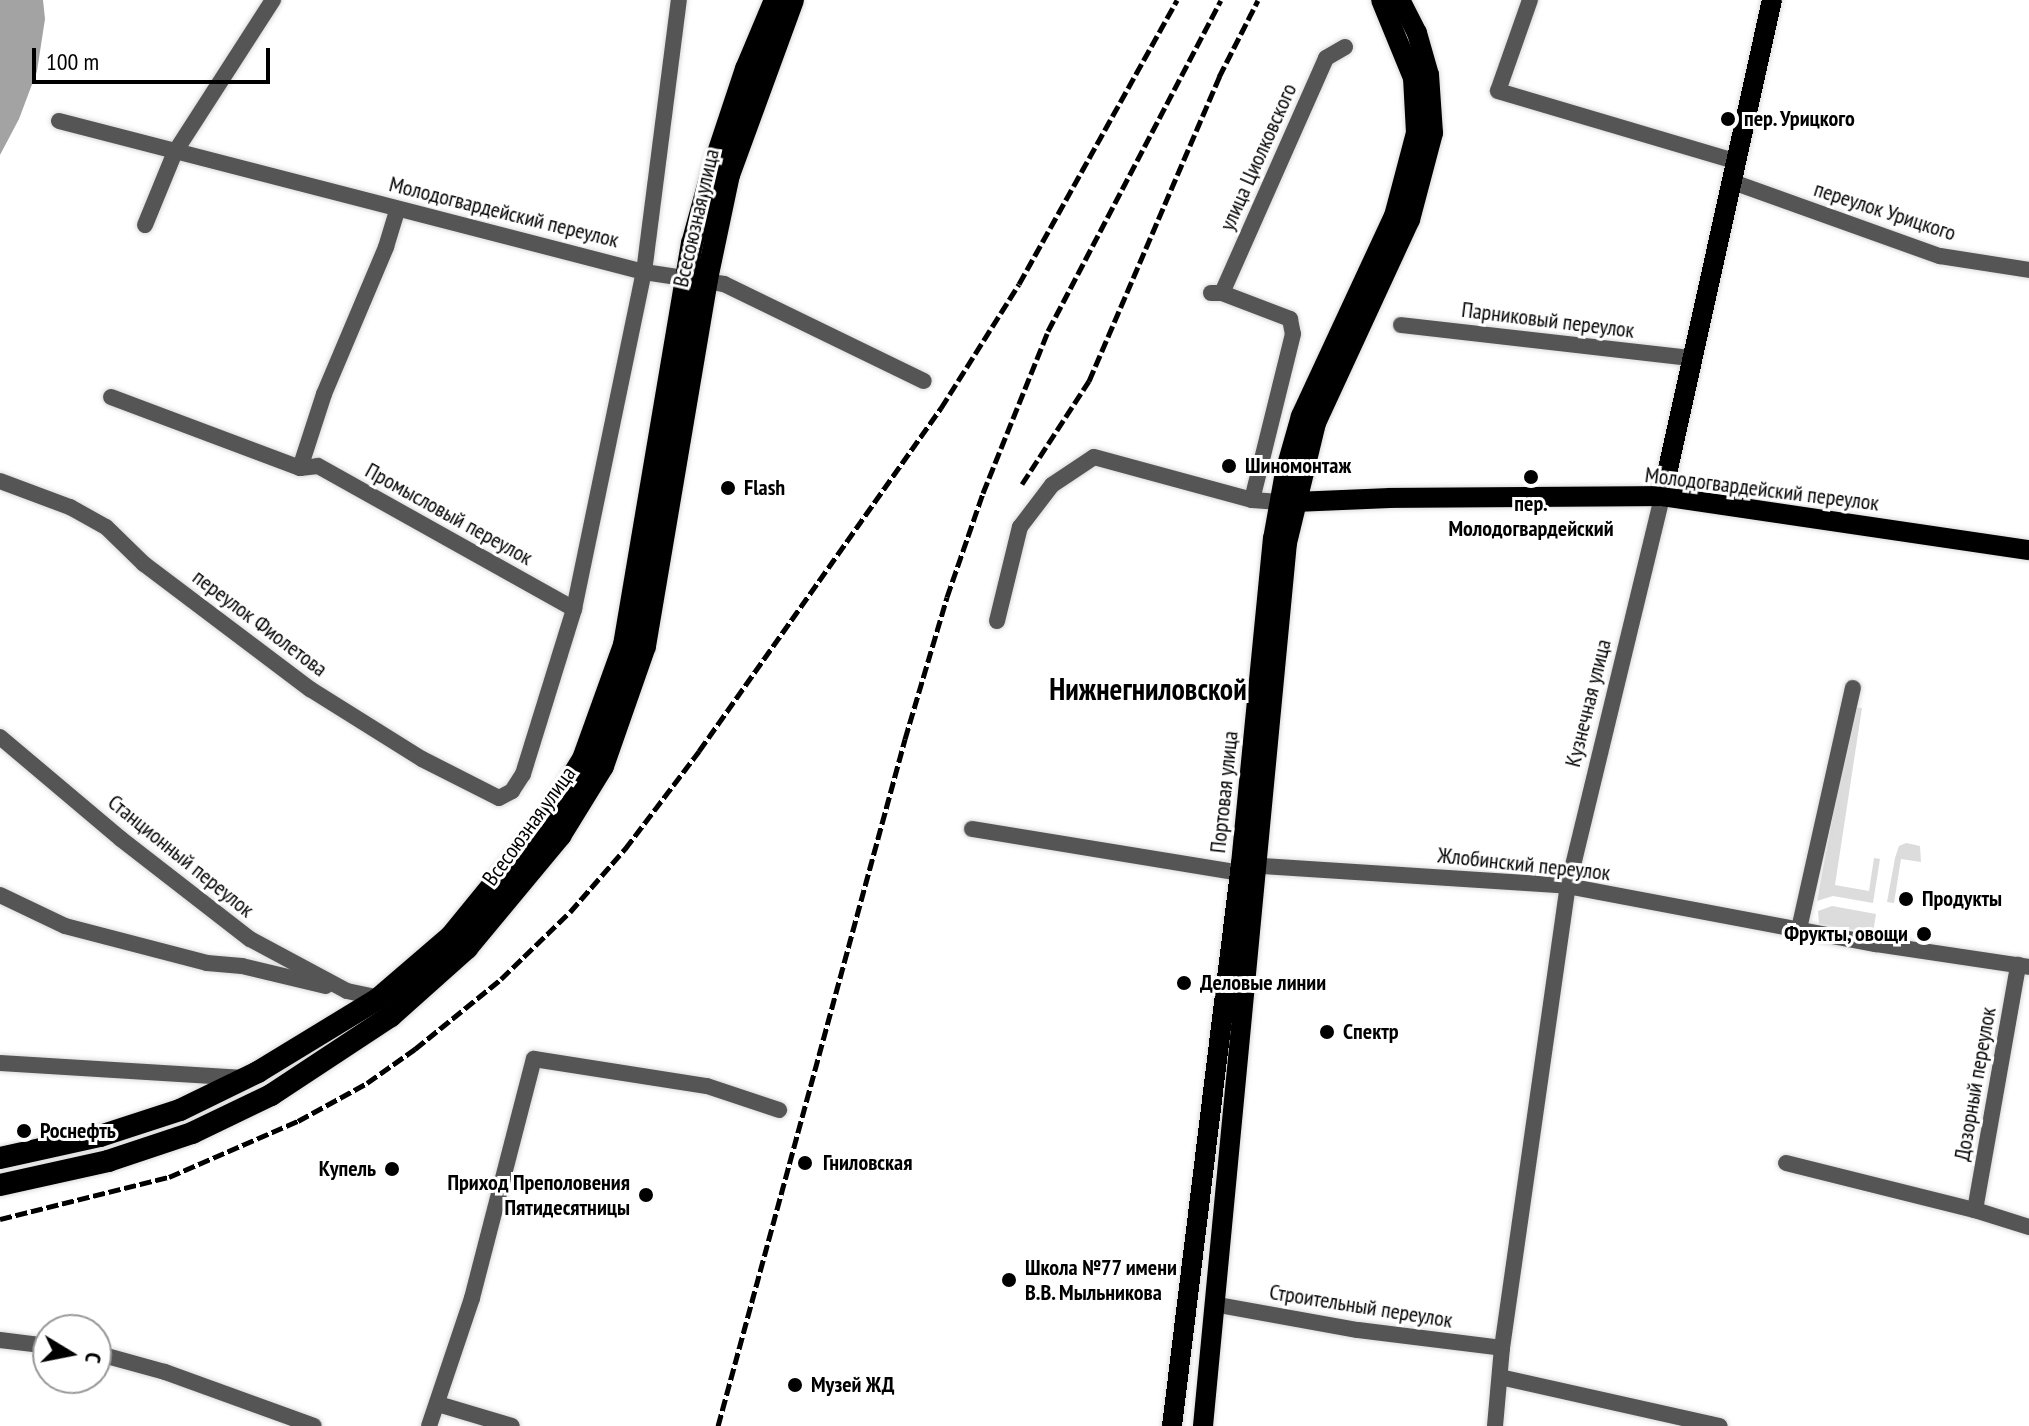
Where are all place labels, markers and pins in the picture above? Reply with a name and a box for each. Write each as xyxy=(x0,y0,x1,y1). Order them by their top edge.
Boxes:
place label: пер. Урицкого xyxy=(1744,106,1857,132)
marker: пер. Урицкого xyxy=(1719,110,1737,128)
place label: Шиномонтаж xyxy=(1245,453,1351,479)
marker: Шиномонтаж xyxy=(1220,457,1238,475)
marker: пер. Молодогвардейский xyxy=(1522,468,1540,486)
place label: Flash xyxy=(744,475,785,501)
marker: Flash xyxy=(719,479,737,497)
place label: пер. Молодогвардейский xyxy=(1448,490,1614,542)
place label: Продукты xyxy=(1922,886,2002,912)
marker: Продукты xyxy=(1897,890,1915,908)
place label: Фрукты, овощи xyxy=(1783,921,1908,947)
marker: Фрукты, овощи xyxy=(1915,925,1933,943)
place label: Деловые линии xyxy=(1200,970,1326,996)
marker: Деловые линии xyxy=(1175,974,1193,992)
place label: Спектр xyxy=(1343,1019,1399,1045)
marker: Спектр xyxy=(1318,1023,1336,1041)
place label: Роснефть xyxy=(40,1118,116,1144)
marker: Роснефть xyxy=(15,1122,33,1140)
place label: Гниловская xyxy=(823,1150,912,1176)
marker: Гниловская xyxy=(794,1152,816,1174)
place label: Купель xyxy=(319,1156,376,1182)
marker: Купель xyxy=(383,1160,401,1178)
place label: Приход Преполовения Пятидесятницы xyxy=(447,1169,630,1220)
marker: Приход Преполовения Пятидесятницы xyxy=(637,1186,655,1204)
place label: Школа №77 имени В.В. Мыльникова xyxy=(1025,1254,1178,1306)
marker: Школа №77 имени В.В. Мыльникова xyxy=(1000,1271,1018,1289)
place label: Музей ЖД xyxy=(811,1372,895,1398)
marker: Музей ЖД xyxy=(786,1376,804,1394)

